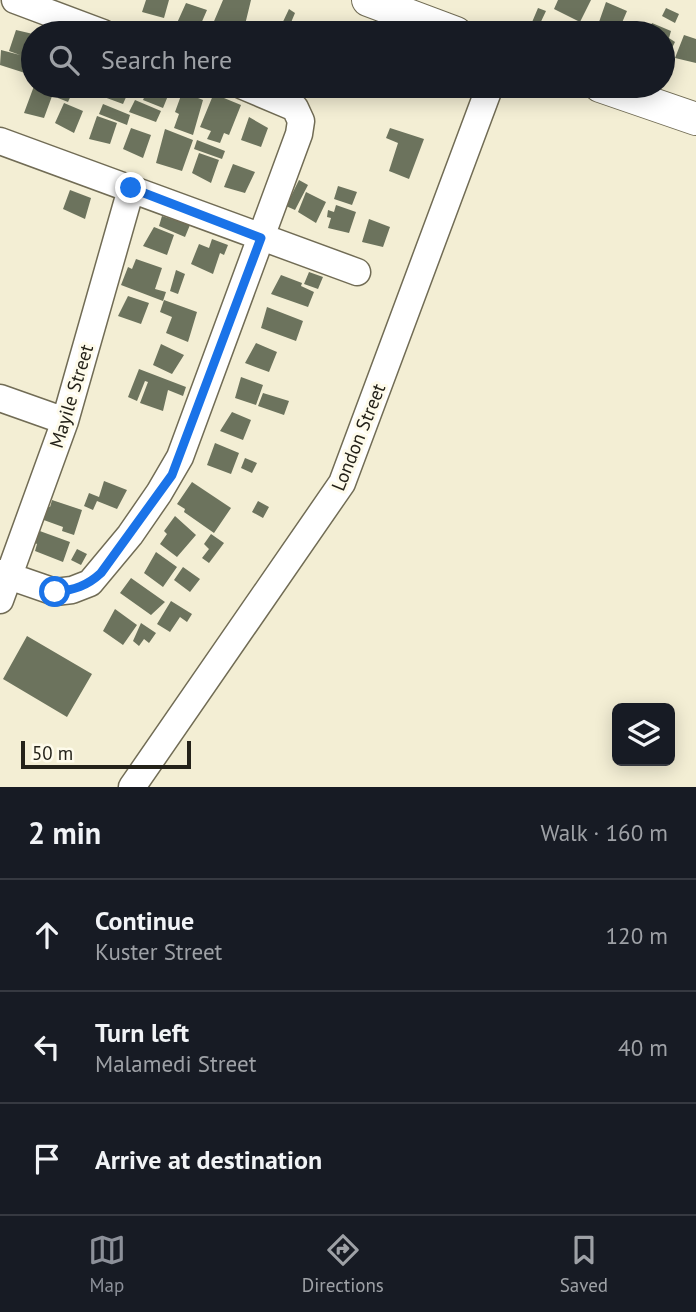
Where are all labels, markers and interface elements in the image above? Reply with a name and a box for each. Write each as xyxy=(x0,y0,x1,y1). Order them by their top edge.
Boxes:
search box xyxy=(21,21,675,98)
icon: search xyxy=(45,41,83,79)
text: Search here xyxy=(101,43,232,76)
route end xyxy=(115,172,146,203)
street label: Mayile Street xyxy=(44,341,98,451)
street label: London Street xyxy=(326,379,391,494)
route start xyxy=(39,576,70,607)
map controls xyxy=(612,703,675,766)
button: layers xyxy=(612,703,675,766)
scale bar xyxy=(21,738,191,770)
text: 50 m xyxy=(32,741,73,765)
text: 2 min xyxy=(28,813,101,852)
text: Walk · 160 m xyxy=(541,818,668,847)
text: Continue xyxy=(95,904,194,937)
icon: ahead xyxy=(28,916,66,954)
text: 120 m xyxy=(606,921,668,950)
text: Kuster Street xyxy=(95,937,222,966)
text: Turn left xyxy=(95,1016,189,1049)
icon: left xyxy=(28,1028,66,1066)
text: 40 m xyxy=(618,1033,668,1062)
text: Malamedi Street xyxy=(95,1049,257,1078)
icon: arrive xyxy=(28,1140,66,1178)
text: Arrive at destination xyxy=(95,1143,322,1176)
tab: Map xyxy=(88,1231,126,1297)
tab: Directions xyxy=(302,1231,384,1297)
tab: Saved xyxy=(560,1231,608,1297)

